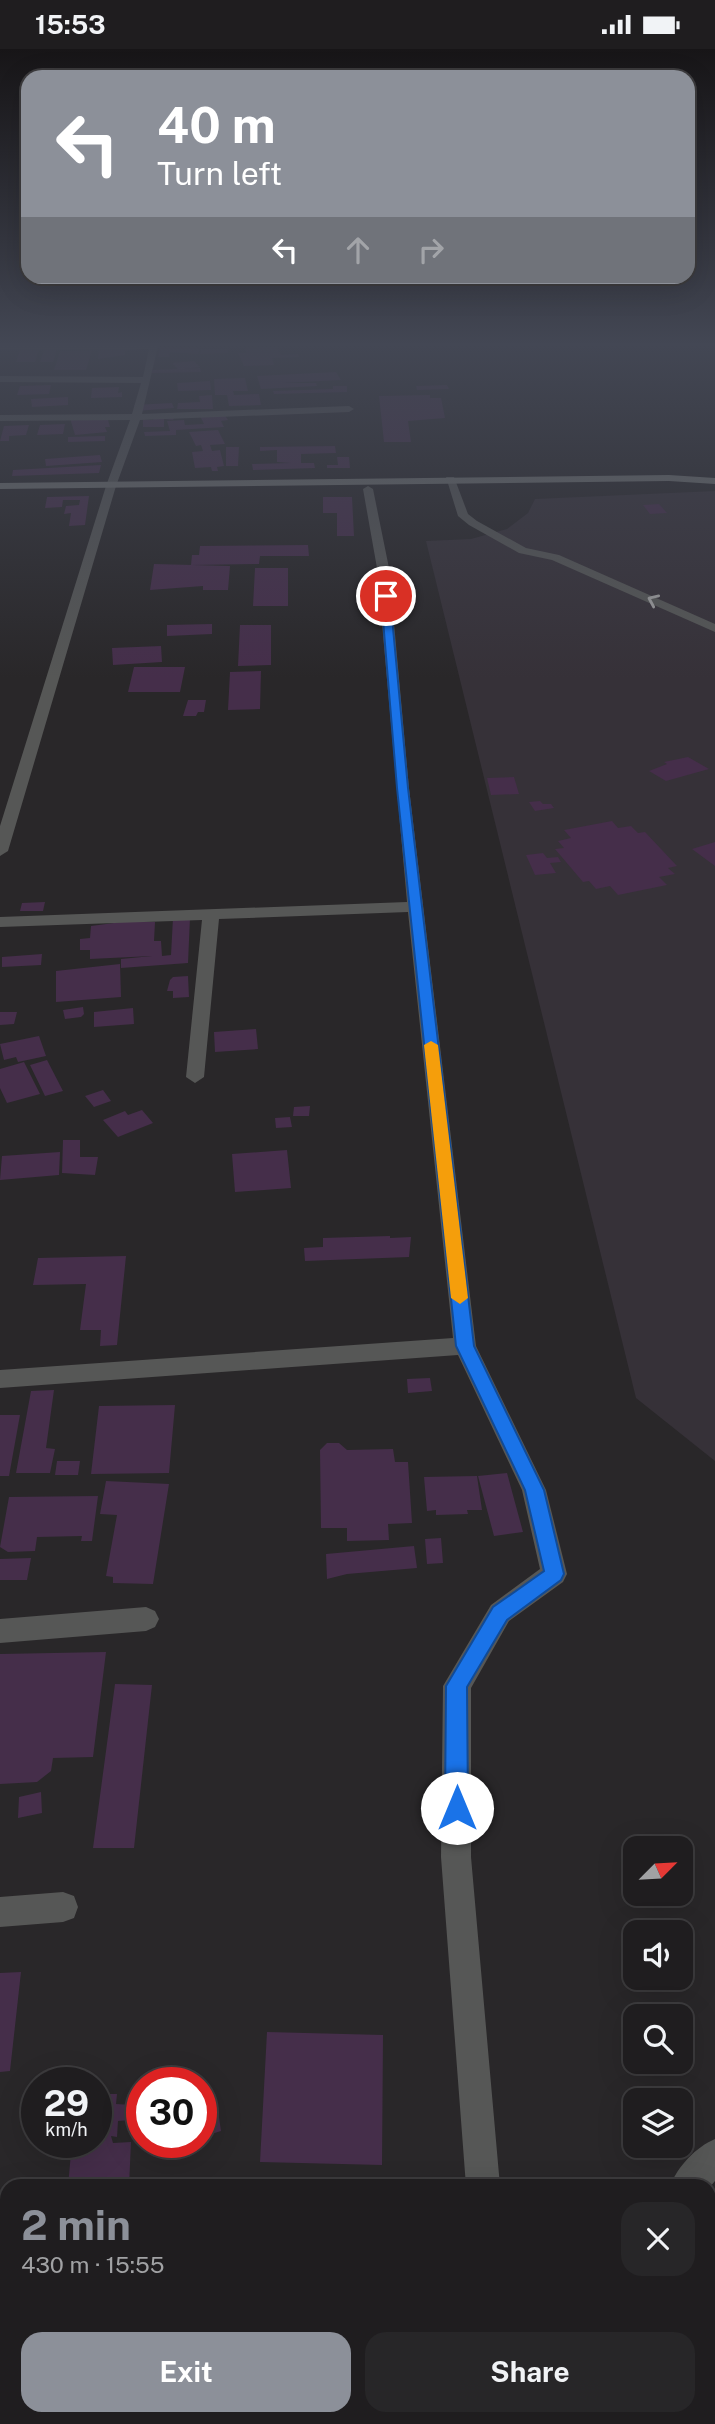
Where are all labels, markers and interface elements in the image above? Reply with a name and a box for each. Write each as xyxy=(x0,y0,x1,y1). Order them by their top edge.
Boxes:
text: 15:53 xyxy=(35,9,106,40)
text: 40 m xyxy=(157,96,276,154)
icon: left xyxy=(42,98,133,189)
text: Turn left xyxy=(157,155,282,192)
icon: left xyxy=(266,231,304,269)
icon: ahead xyxy=(339,231,377,269)
icon: right xyxy=(412,231,450,269)
pin xyxy=(356,566,416,626)
icon: arrive xyxy=(367,577,405,615)
one-way arrow xyxy=(647,594,660,608)
position arrow xyxy=(420,1771,494,1845)
north arrow xyxy=(623,1836,693,1906)
map controls xyxy=(623,1836,693,2158)
button: sound xyxy=(623,1920,693,1990)
button: search xyxy=(623,2004,693,2074)
speed limit sign: 30 xyxy=(126,2067,217,2158)
text: 29 xyxy=(44,2083,89,2124)
button: layers xyxy=(623,2088,693,2158)
text: km/h xyxy=(45,2119,88,2140)
text: 2 min xyxy=(21,2200,131,2249)
button: close xyxy=(621,2202,695,2276)
text: 430 m · 15:55 xyxy=(21,2251,164,2278)
button: Exit xyxy=(21,2332,351,2412)
button: Share xyxy=(365,2332,695,2412)

